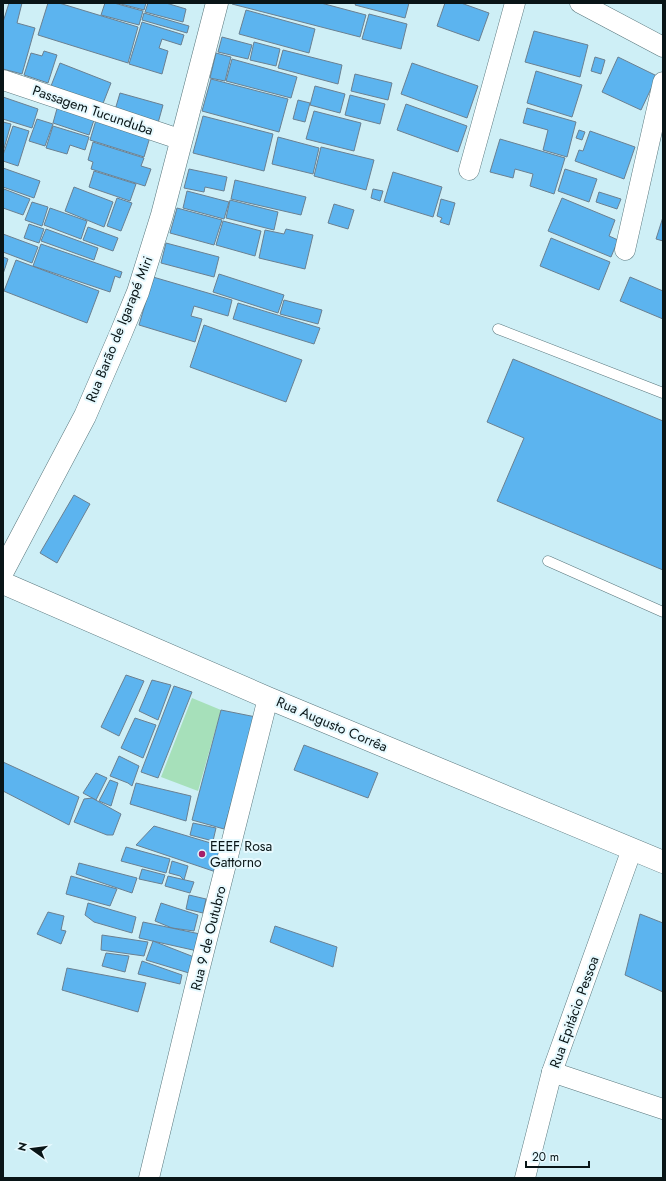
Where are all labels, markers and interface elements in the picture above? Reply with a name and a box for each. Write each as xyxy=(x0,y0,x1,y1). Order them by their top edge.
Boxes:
street label: Passagem Tucunduba xyxy=(30,80,156,140)
street label: Rua Barão de Igarapé Miri xyxy=(81,253,157,405)
street label: Rua Augusto Corrêa xyxy=(273,692,391,756)
place label: EEEF Rosa Gattorno xyxy=(210,836,272,872)
marker: EEEF Rosa Gattorno xyxy=(197,849,207,859)
street label: Rua 9 de Outubro xyxy=(185,883,231,992)
street label: Rua Epitácio Pessoa xyxy=(544,953,604,1071)
north arrow xyxy=(12,1129,52,1169)
text: N xyxy=(13,1140,31,1153)
scale bar xyxy=(526,1143,589,1169)
text: 20 m xyxy=(532,1148,559,1166)

